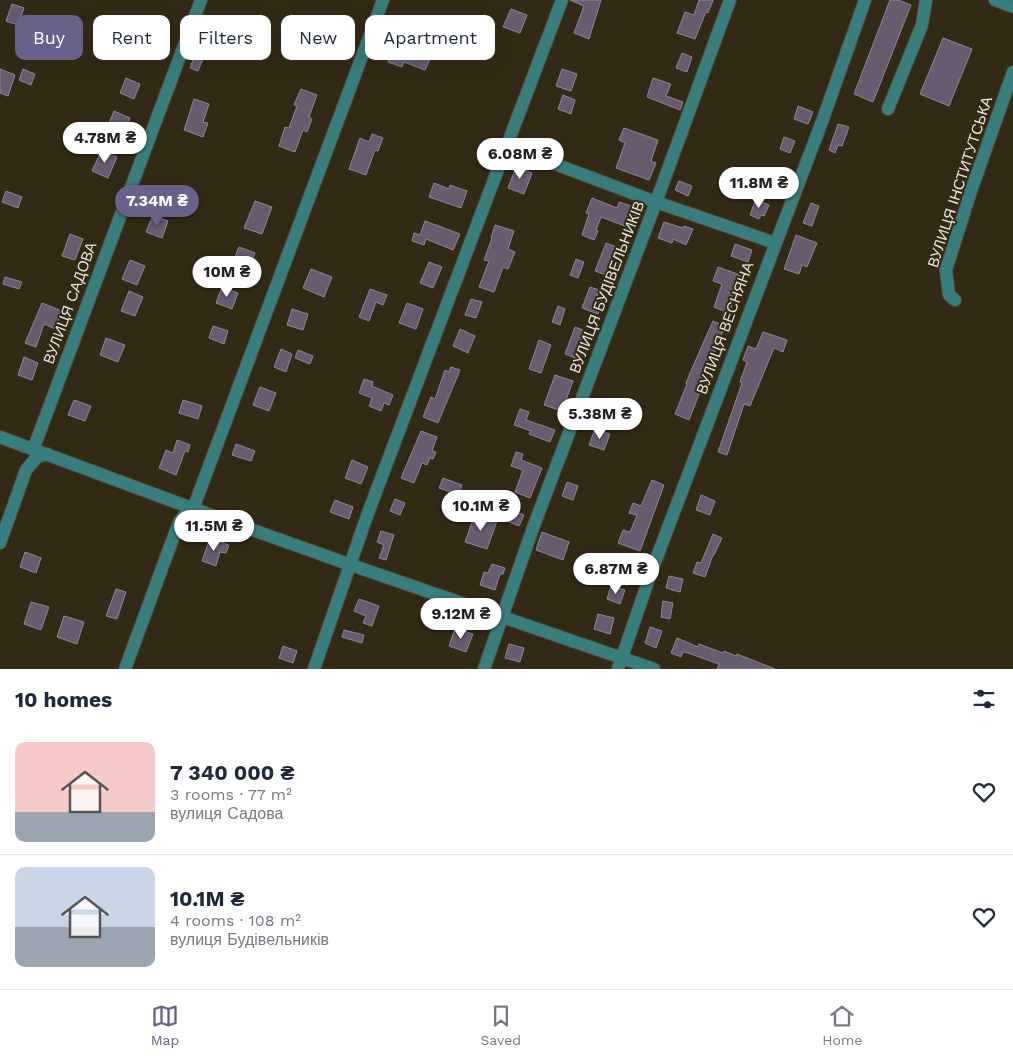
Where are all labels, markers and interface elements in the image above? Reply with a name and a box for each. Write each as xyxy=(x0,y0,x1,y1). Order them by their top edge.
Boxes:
chip: Buy xyxy=(15,15,83,60)
chip: Rent xyxy=(93,15,170,60)
chip: Filters xyxy=(180,15,271,60)
chip: New xyxy=(281,15,355,60)
chip: Apartment xyxy=(365,15,495,60)
street label: ВУЛИЦЯ ІНСТИТУТСЬКА xyxy=(924,94,996,270)
pin: 4.78M ₴ xyxy=(59,121,151,164)
text: 4.78M ₴ xyxy=(74,128,136,147)
pin: 6.08M ₴ xyxy=(474,138,566,180)
text: 6.08M ₴ xyxy=(488,144,552,163)
pin: 11.8M ₴ xyxy=(713,166,805,209)
text: 11.8M ₴ xyxy=(730,173,788,192)
pin: 7.34M ₴ xyxy=(111,184,203,227)
text: 7.34M ₴ xyxy=(126,191,188,210)
street label: ВУЛИЦЯ БУДІВЕЛЬНИКІВ xyxy=(566,198,648,376)
street label: ВУЛИЦЯ САДОВА xyxy=(40,240,100,366)
pin: 10M ₴ xyxy=(192,256,262,298)
street label: ВУЛИЦЯ ВЕСНЯНА xyxy=(693,259,757,397)
text: 10M ₴ xyxy=(203,262,251,281)
pin: 5.38M ₴ xyxy=(554,398,646,440)
text: 5.38M ₴ xyxy=(568,404,632,423)
pin: 10.1M ₴ xyxy=(435,490,527,532)
text: 10.1M ₴ xyxy=(453,496,509,515)
pin: 11.5M ₴ xyxy=(168,510,260,552)
text: 11.5M ₴ xyxy=(185,516,243,535)
pin: 6.87M ₴ xyxy=(570,552,662,595)
text: 6.87M ₴ xyxy=(584,559,648,578)
pin: 9.12M ₴ xyxy=(415,598,507,640)
text: 9.12M ₴ xyxy=(431,604,491,623)
icon: filters xyxy=(970,685,998,713)
text: 10 homes xyxy=(15,687,112,712)
text: 7 340 000 ₴ xyxy=(170,760,294,785)
icon: home xyxy=(55,762,115,822)
icon: heart xyxy=(970,778,998,806)
text: 3 rooms · 77 m² xyxy=(170,785,292,804)
text: вулиця Садова xyxy=(170,804,283,823)
text: 10.1M ₴ xyxy=(170,886,245,911)
icon: home xyxy=(55,887,115,947)
icon: heart xyxy=(970,903,998,931)
text: 4 rooms · 108 m² xyxy=(170,911,301,930)
text: вулиця Будівельників xyxy=(170,930,329,949)
tab: Map xyxy=(151,1002,179,1048)
tab: Saved xyxy=(480,1002,521,1048)
tab: Home xyxy=(822,1002,862,1048)

